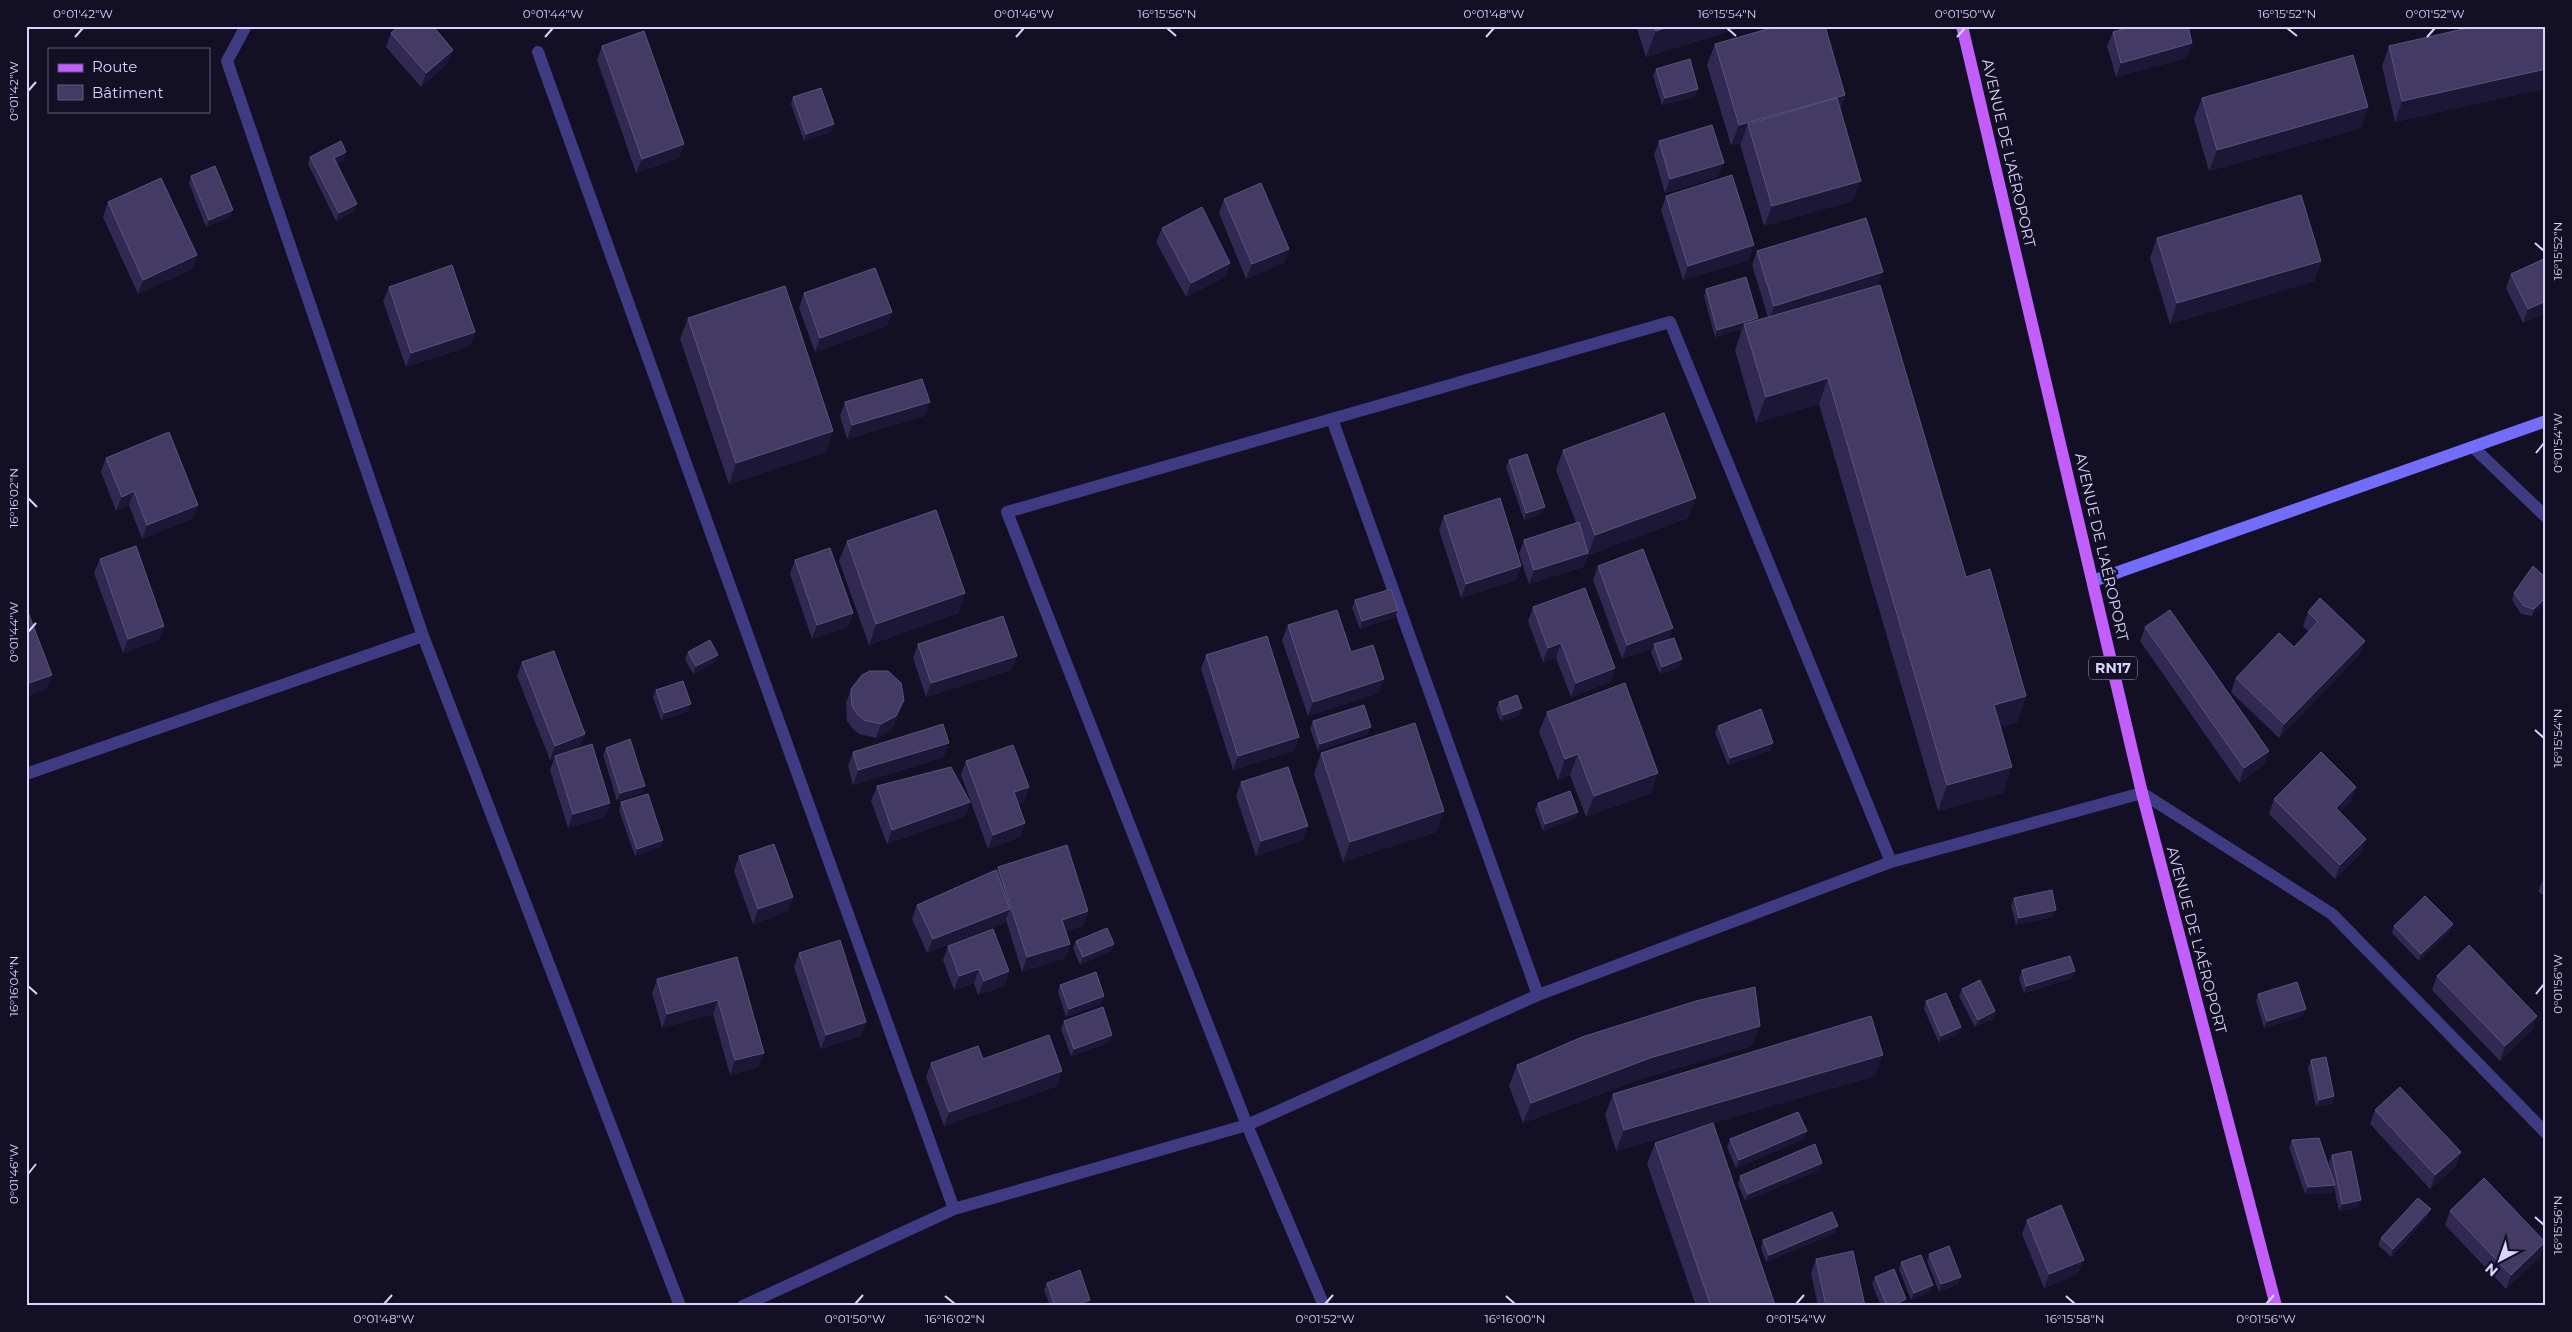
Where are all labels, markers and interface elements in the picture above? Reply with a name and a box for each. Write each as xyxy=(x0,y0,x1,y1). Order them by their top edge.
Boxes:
text: 0°01'42"W xyxy=(53,6,113,21)
text: 0°01'44"W xyxy=(523,6,583,21)
text: 0°01'46"W xyxy=(994,6,1054,21)
text: 16°15'56"N xyxy=(1138,6,1196,21)
text: 0°01'48"W xyxy=(1464,6,1524,21)
text: 16°15'54"N xyxy=(1697,6,1757,21)
text: 0°01'50"W xyxy=(1935,6,1995,21)
text: 16°15'52"N xyxy=(2258,6,2316,21)
text: 0°01'52"W xyxy=(2405,6,2465,21)
legend xyxy=(48,48,210,112)
text: Route xyxy=(92,57,137,76)
street label: AVENUE DE L'AÉROPORT xyxy=(1978,57,2040,250)
text: 0°01'42"W xyxy=(6,61,21,121)
text: Bâtiment xyxy=(92,83,164,102)
text: 16°15'52"N xyxy=(2550,222,2565,280)
text: 0°01'54"W xyxy=(2550,413,2565,473)
street label: AVENUE DE L'AÉROPORT xyxy=(2071,451,2133,644)
text: 16°16'02"N xyxy=(6,468,21,528)
text: 0°01'44"W xyxy=(6,602,21,662)
road number: RN17 xyxy=(2089,656,2137,680)
text: 16°15'54"N xyxy=(2550,708,2565,768)
street label: AVENUE DE L'AÉROPORT xyxy=(2163,844,2231,1036)
text: 0°01'56"W xyxy=(2550,954,2565,1014)
text: 16°16'04"N xyxy=(6,956,21,1016)
text: 0°01'46"W xyxy=(6,1144,21,1204)
text: 16°15'56"N xyxy=(2550,1196,2565,1254)
north arrow xyxy=(2474,1234,2524,1284)
text: N xyxy=(2481,1259,2502,1280)
text: 0°01'48"W xyxy=(354,1311,414,1326)
text: 0°01'50"W xyxy=(825,1311,885,1326)
text: 16°16'02"N xyxy=(925,1311,985,1326)
text: 0°01'52"W xyxy=(1295,1311,1355,1326)
text: 16°16'00"N xyxy=(1484,1311,1546,1326)
text: 0°01'54"W xyxy=(1766,1311,1826,1326)
text: 16°15'58"N xyxy=(2045,1311,2105,1326)
text: 0°01'56"W xyxy=(2236,1311,2296,1326)

